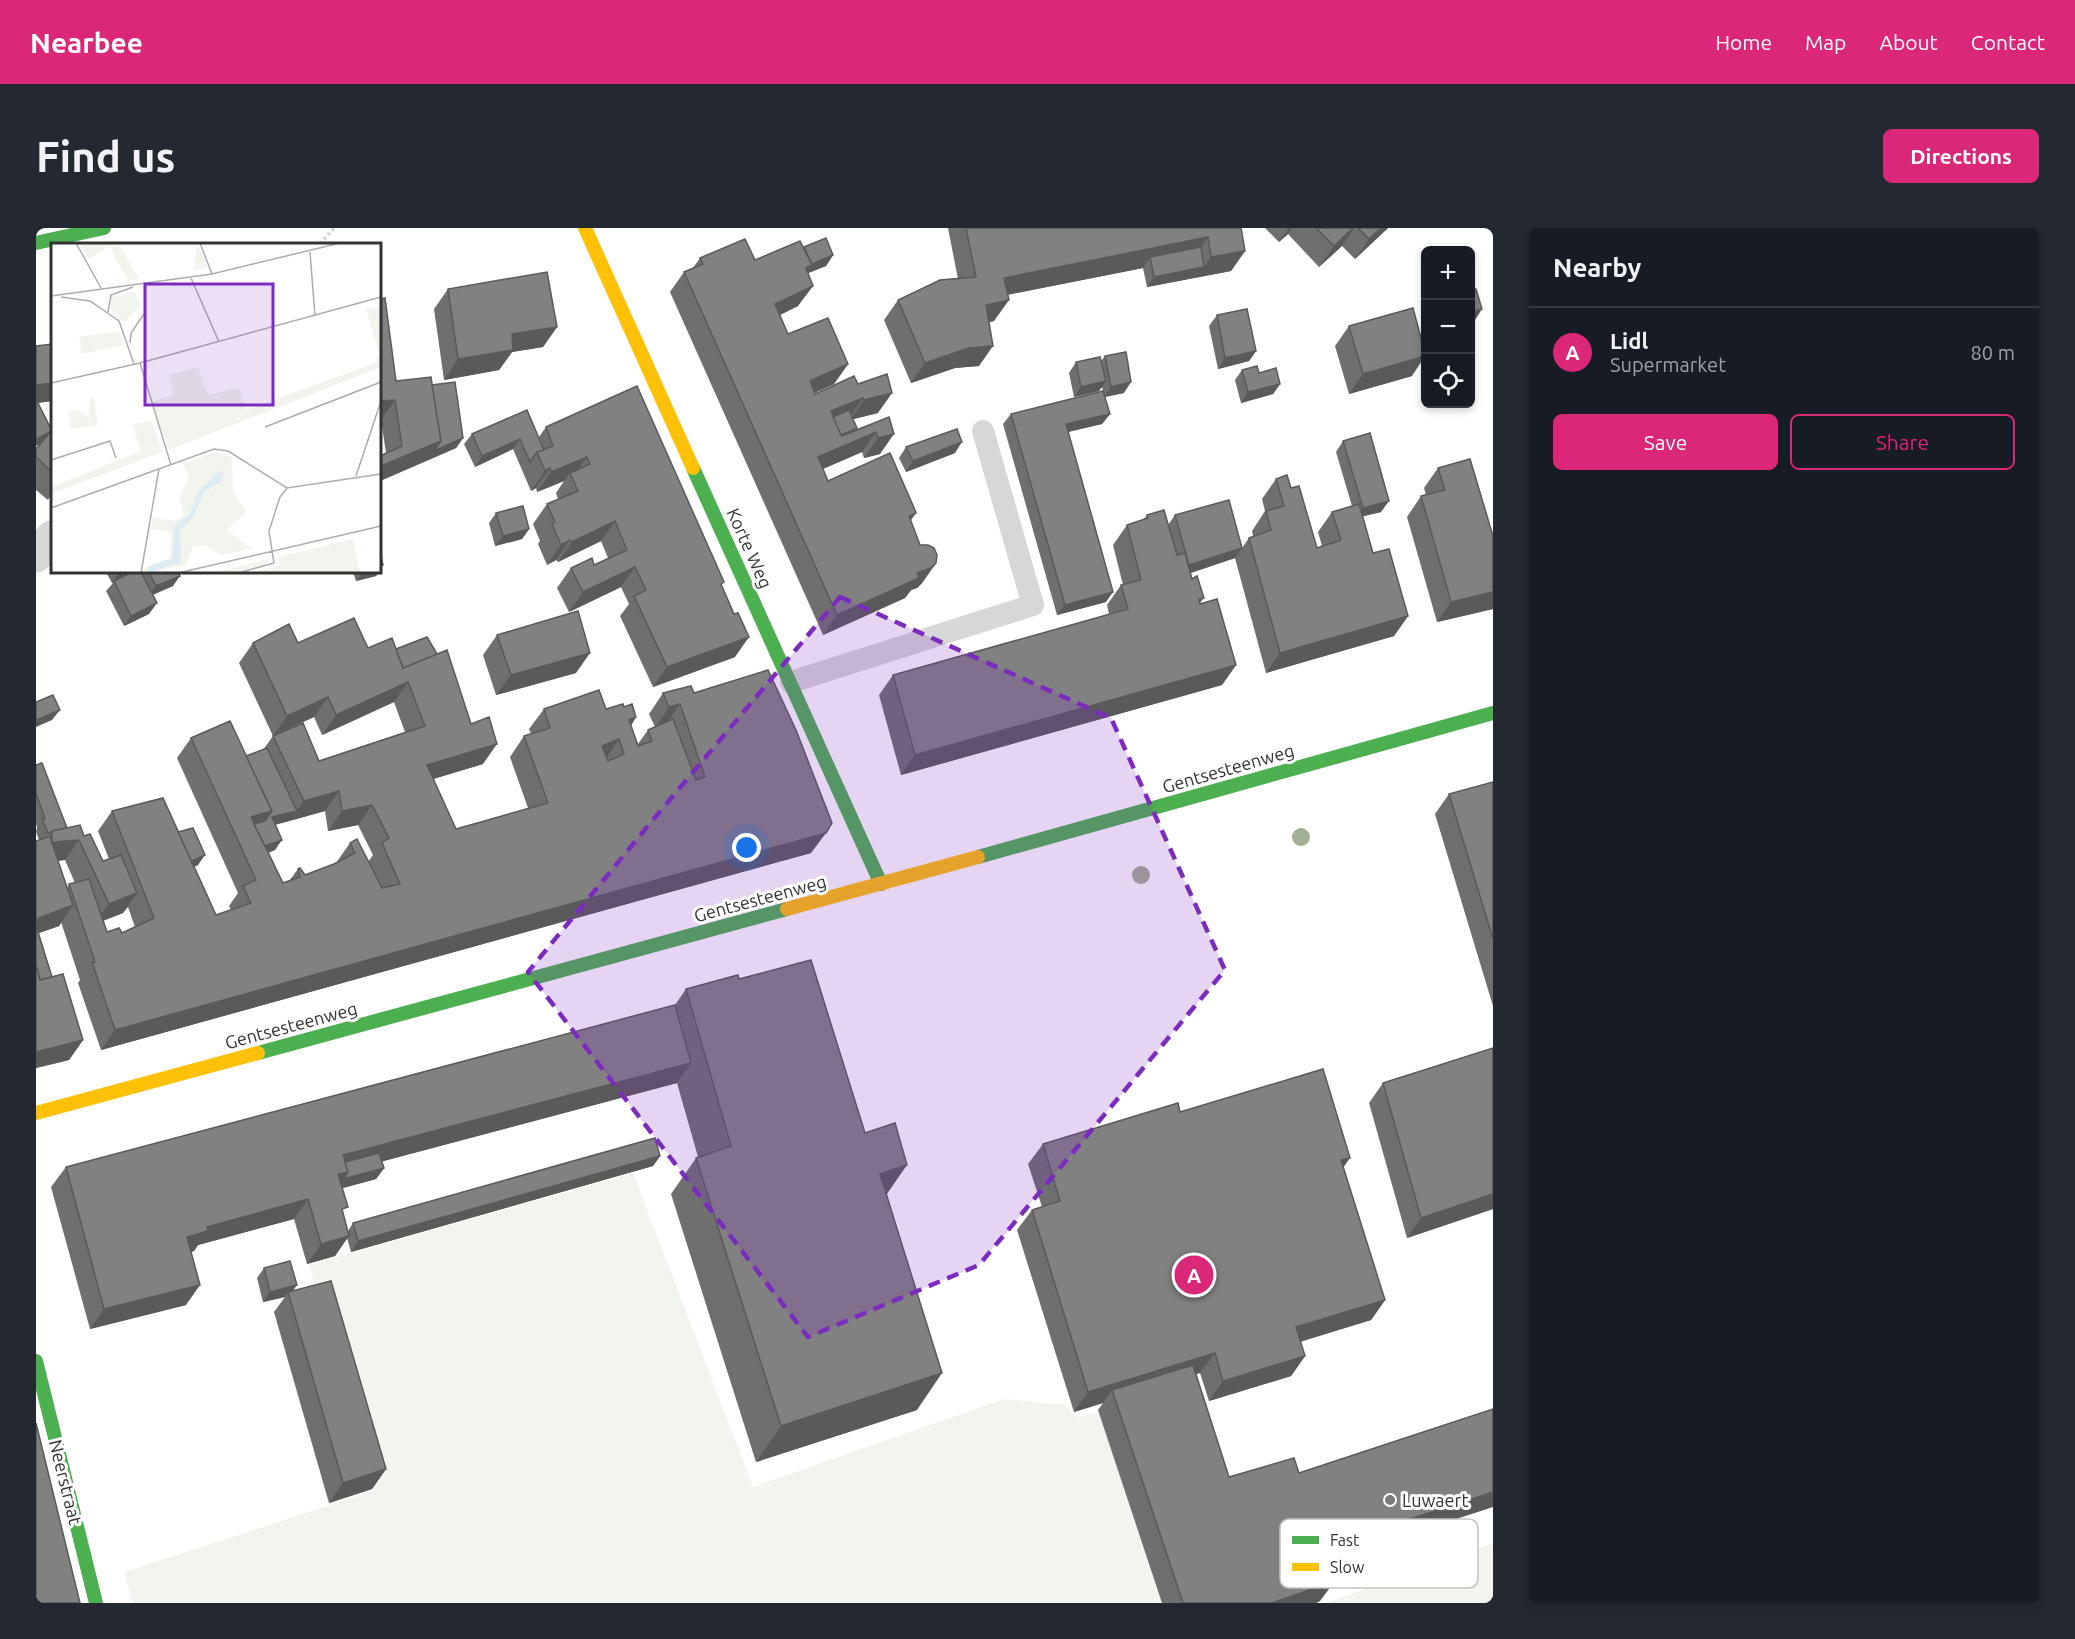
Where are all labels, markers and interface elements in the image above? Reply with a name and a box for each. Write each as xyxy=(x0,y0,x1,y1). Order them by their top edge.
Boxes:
text: Nearbee xyxy=(30,27,143,58)
text: Home xyxy=(1715,30,1772,54)
text: Map xyxy=(1805,30,1846,54)
text: About xyxy=(1879,30,1938,54)
text: Contact xyxy=(1971,30,2045,54)
button: Directions xyxy=(1883,129,2039,183)
text: Find us xyxy=(36,133,175,180)
inset map xyxy=(51,243,381,573)
map controls xyxy=(1421,246,1475,408)
button: + xyxy=(1421,246,1475,300)
text: Nearby xyxy=(1553,253,1641,282)
button: − xyxy=(1421,300,1475,354)
text: Lidl xyxy=(1610,328,1648,353)
text: A xyxy=(1565,341,1580,364)
text: 80 m xyxy=(1971,341,2015,364)
text: Supermarket xyxy=(1610,353,1726,376)
button: locate xyxy=(1421,354,1475,408)
button: Save xyxy=(1553,414,1778,470)
button: Share xyxy=(1790,414,2015,470)
street label: Korte Weg xyxy=(723,505,777,591)
street label: Gentsesteenweg xyxy=(1160,740,1296,796)
your location xyxy=(732,833,761,862)
street label: Gentsesteenweg xyxy=(692,871,828,925)
street label: Gentsesteenweg xyxy=(223,998,359,1052)
pin: A xyxy=(1174,1252,1214,1298)
street label: Neerstraat xyxy=(46,1437,86,1527)
place label: Luwaert xyxy=(1402,1490,1468,1510)
marker: Luwaert xyxy=(1383,1493,1397,1507)
legend xyxy=(1280,1519,1478,1588)
text: Fast xyxy=(1330,1531,1360,1549)
text: Slow xyxy=(1330,1558,1365,1576)

